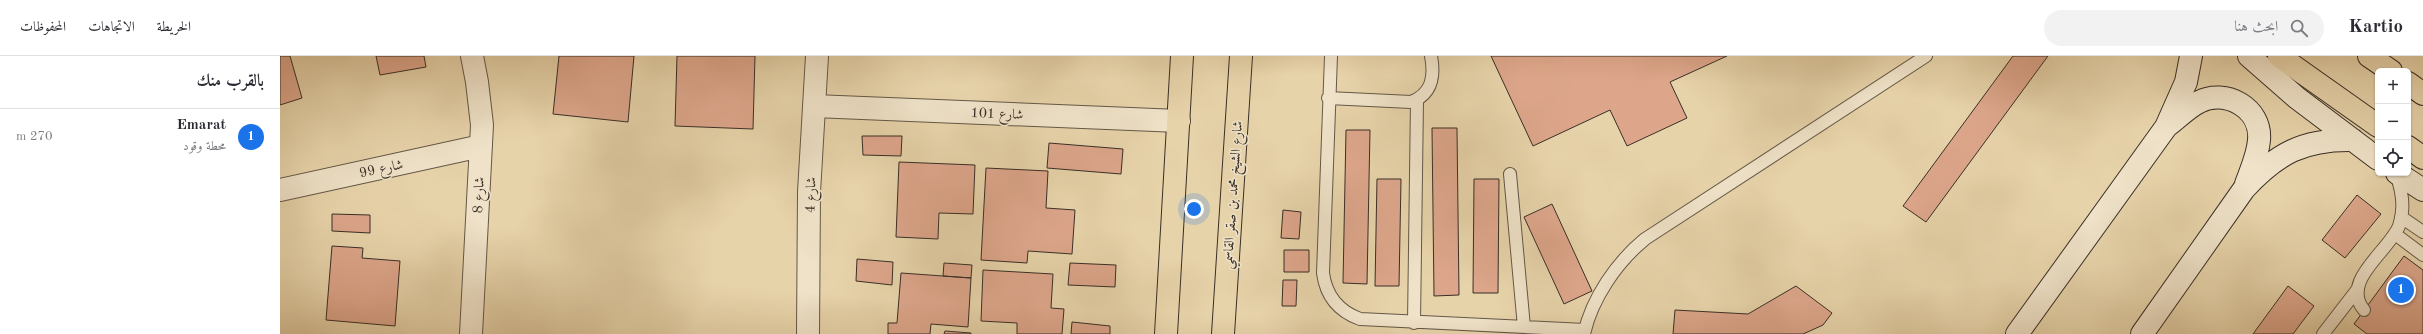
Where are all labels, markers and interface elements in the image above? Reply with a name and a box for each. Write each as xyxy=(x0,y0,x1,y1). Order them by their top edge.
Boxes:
search box xyxy=(2044,10,2324,46)
icon: search xyxy=(2288,17,2310,39)
text: Kartio xyxy=(2348,18,2403,37)
text: المحفوظات xyxy=(20,20,66,34)
text: الاتجاهات xyxy=(88,20,135,34)
text: الخريطة xyxy=(157,20,191,34)
text: ابحث هنا xyxy=(2234,20,2278,35)
map controls xyxy=(2375,68,2411,176)
button: + xyxy=(2375,68,2411,104)
text: بالقرب منك xyxy=(196,73,264,90)
button: − xyxy=(2375,104,2411,140)
street label: شارع 101 xyxy=(970,106,1024,126)
text: Emarat xyxy=(176,118,226,133)
street label: شارع الشيخ محمد بن صقر القاسمي xyxy=(1221,120,1250,270)
text: 270 m xyxy=(16,130,53,143)
text: 1 xyxy=(247,130,255,143)
text: محطة وقود xyxy=(183,140,226,153)
button: locate xyxy=(2375,140,2411,176)
street label: شارع 99 xyxy=(358,157,405,184)
street label: شارع 8 xyxy=(471,176,491,214)
street label: شارع 4 xyxy=(803,177,823,214)
your location xyxy=(1184,199,1204,219)
pin: 1 xyxy=(2388,275,2414,305)

